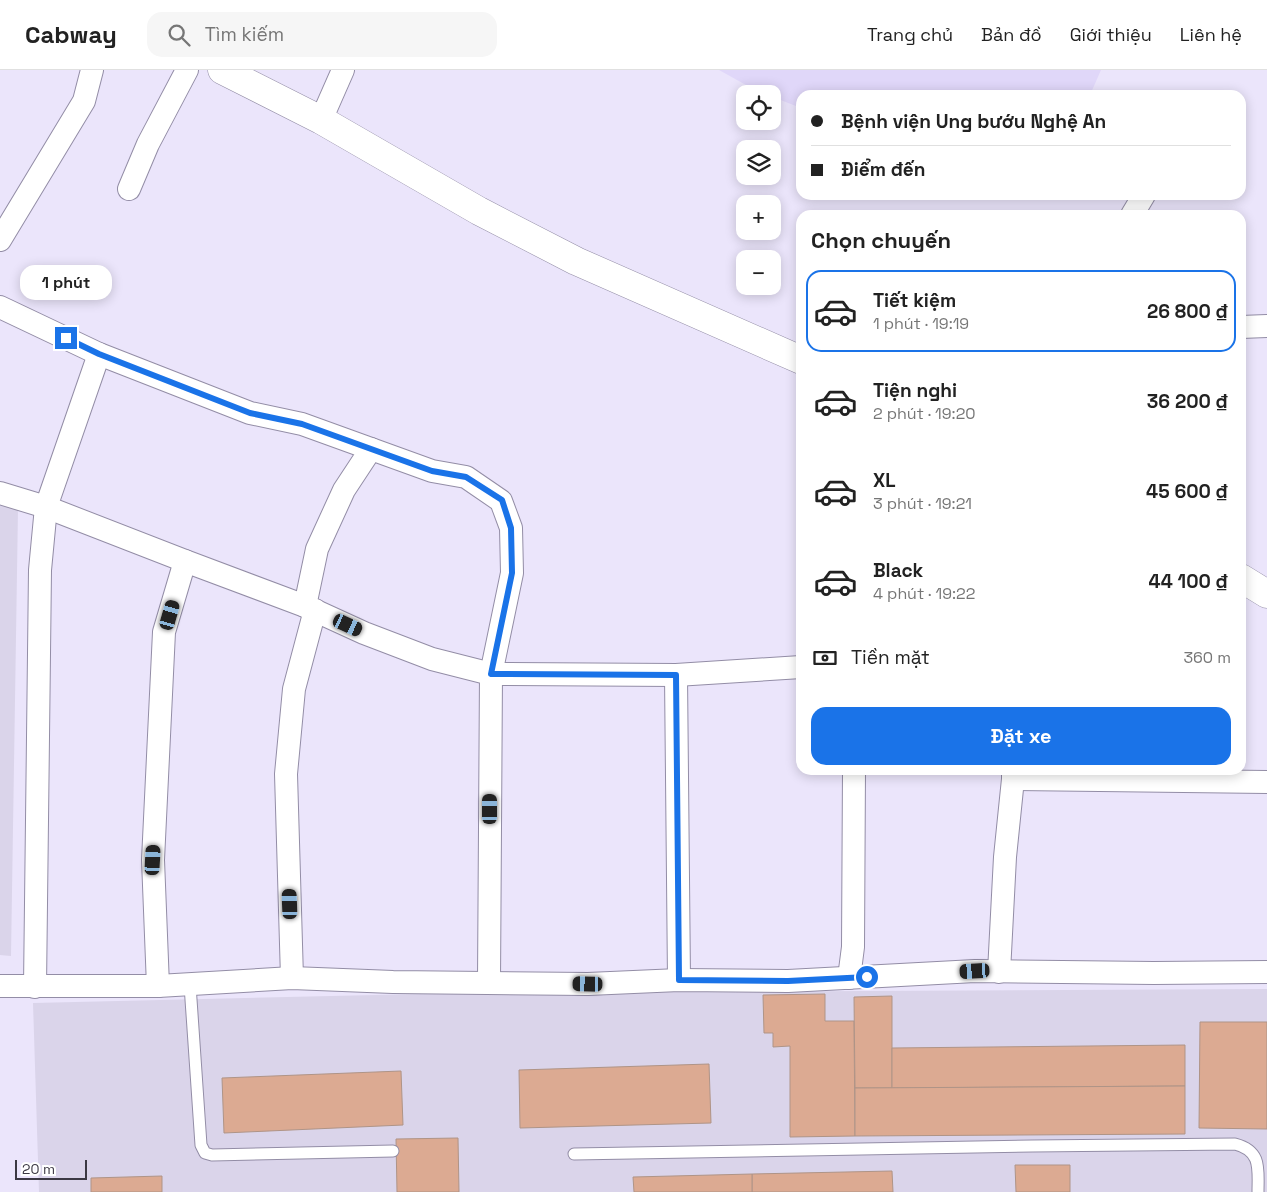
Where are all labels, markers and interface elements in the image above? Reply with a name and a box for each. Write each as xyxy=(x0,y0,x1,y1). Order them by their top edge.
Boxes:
search box xyxy=(147,12,497,57)
text: Cabway xyxy=(25,19,117,50)
icon: search xyxy=(165,21,193,49)
text: Tìm kiếm xyxy=(205,22,284,47)
text: Trang chủ xyxy=(867,23,953,46)
text: Bản đồ xyxy=(981,23,1042,46)
text: Giới thiệu xyxy=(1070,23,1152,46)
text: Liên hệ xyxy=(1180,23,1242,46)
map controls xyxy=(736,85,781,295)
button: locate xyxy=(736,85,781,130)
text: Bệnh viện Ung bướu Nghệ An xyxy=(841,109,1106,134)
button: layers xyxy=(736,140,781,185)
text: Điểm đến xyxy=(841,157,926,182)
button: + xyxy=(736,195,781,240)
text: Chọn chuyến xyxy=(811,226,951,254)
button: − xyxy=(736,250,781,295)
callout: 1 phút xyxy=(20,266,112,300)
text: 1 phút xyxy=(42,272,90,293)
text: Tiết kiệm xyxy=(873,288,956,313)
icon: car xyxy=(813,289,858,334)
text: 26 800 ₫ xyxy=(1147,299,1229,324)
text: 1 phút · 19:19 xyxy=(873,313,969,334)
route end xyxy=(55,327,77,349)
text: Tiện nghi xyxy=(873,378,957,403)
icon: car xyxy=(813,379,858,424)
text: 36 200 ₫ xyxy=(1147,389,1229,414)
text: 2 phút · 19:20 xyxy=(873,403,976,424)
text: XL xyxy=(873,468,896,493)
icon: car xyxy=(813,469,858,514)
text: 45 600 ₫ xyxy=(1146,479,1229,504)
text: 3 phút · 19:21 xyxy=(873,493,972,514)
text: Black xyxy=(873,558,923,583)
icon: car xyxy=(813,559,858,604)
text: 44 100 ₫ xyxy=(1149,569,1229,594)
text: 4 phút · 19:22 xyxy=(873,583,975,604)
car xyxy=(158,599,181,631)
car xyxy=(331,612,364,638)
icon: cash xyxy=(811,644,839,672)
text: Tiền mặt xyxy=(851,645,930,670)
text: 360 m xyxy=(1183,647,1231,668)
button: Đặt xe xyxy=(811,707,1231,765)
car xyxy=(482,794,497,824)
car xyxy=(144,845,161,875)
car xyxy=(281,889,298,919)
car xyxy=(959,963,990,979)
route start xyxy=(856,966,878,988)
car xyxy=(572,976,603,992)
scale bar xyxy=(15,1157,88,1180)
text: 20 m xyxy=(22,1160,55,1178)

